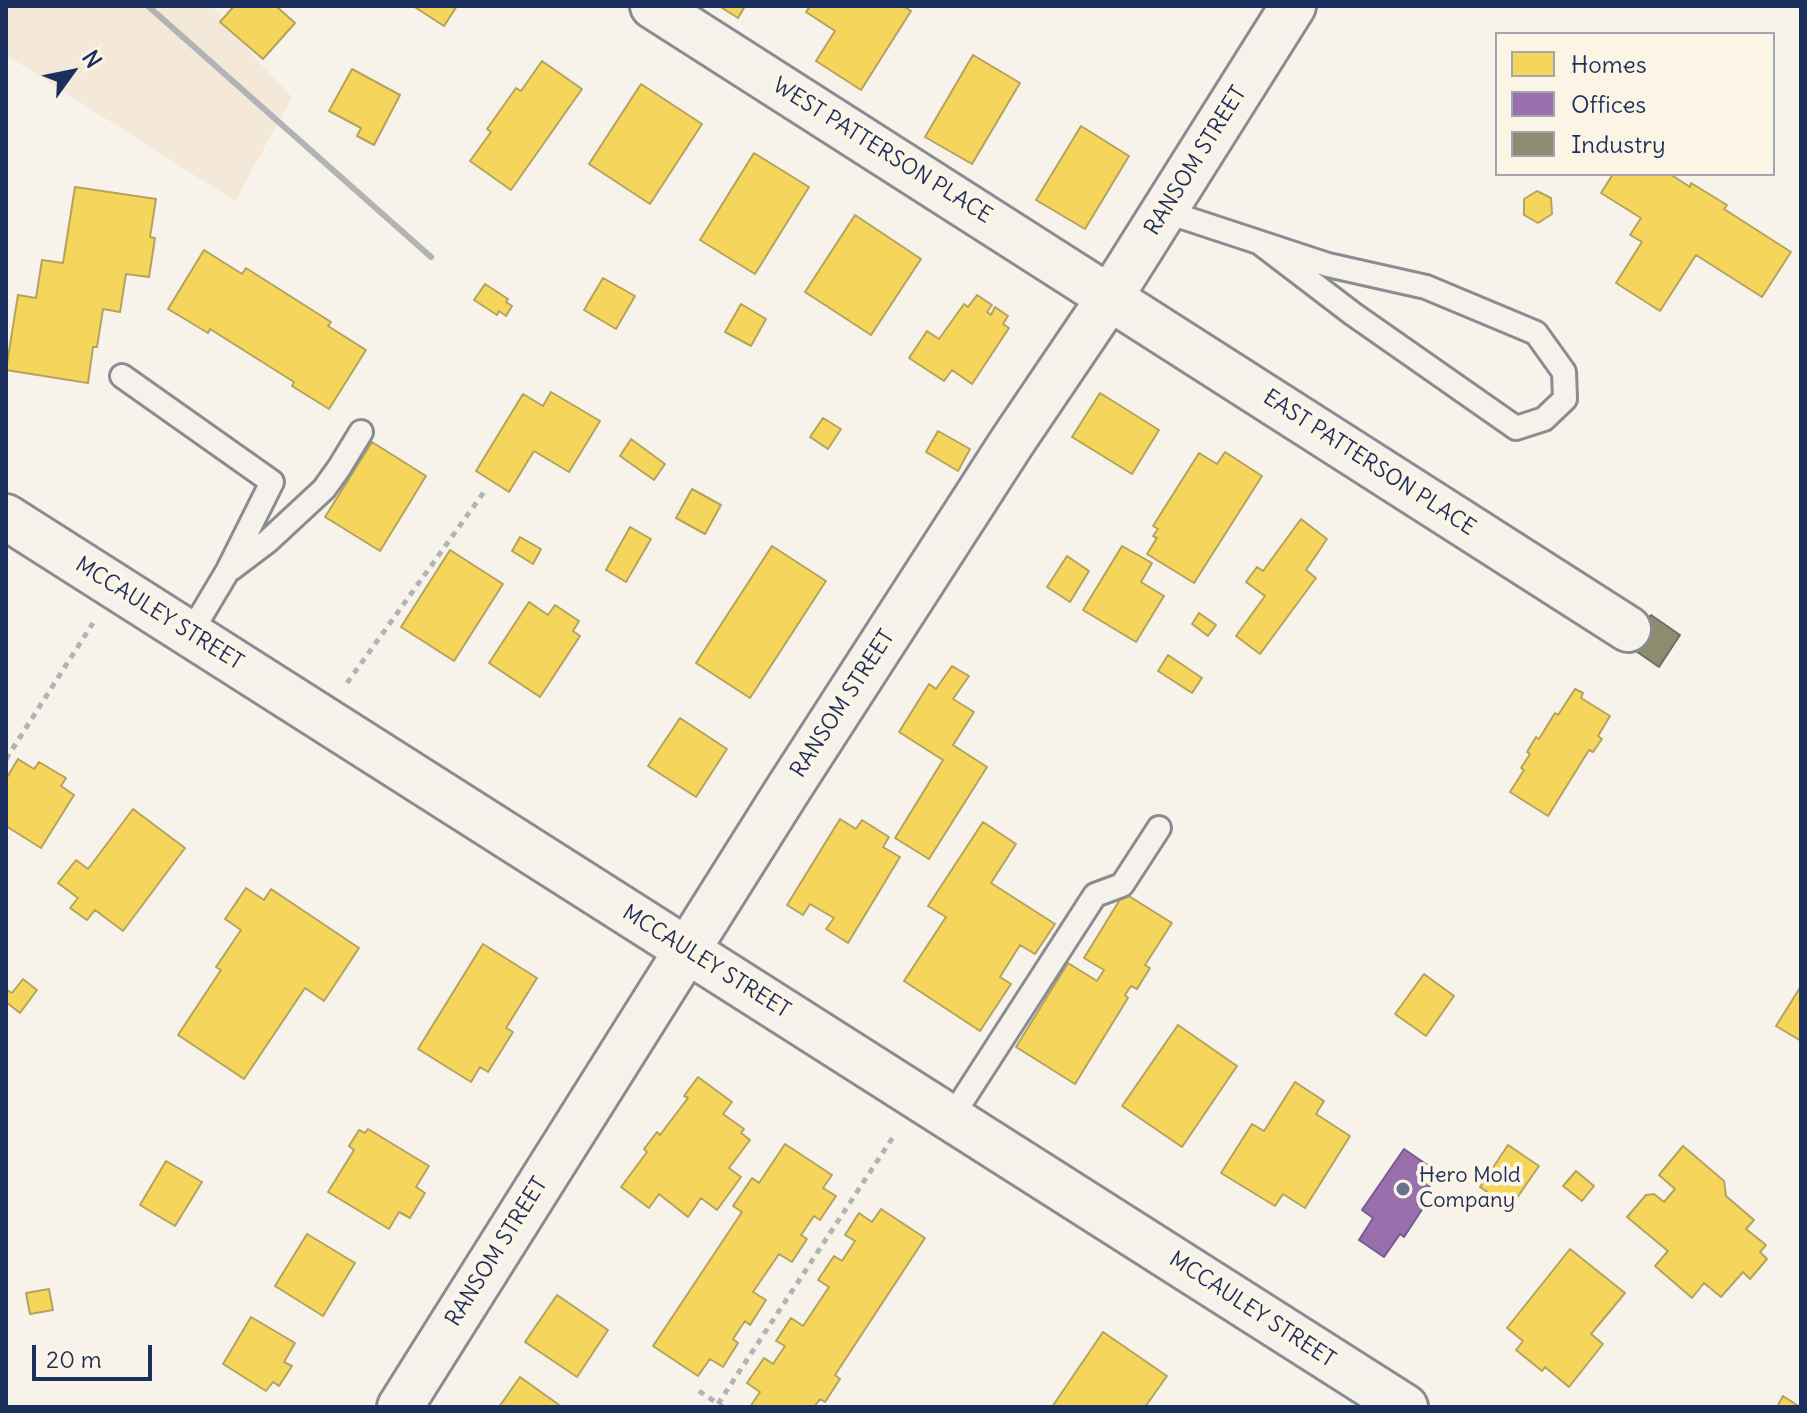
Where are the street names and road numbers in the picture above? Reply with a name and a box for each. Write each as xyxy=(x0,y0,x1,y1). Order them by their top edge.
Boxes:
street label: WEST PATTERSON PLACE xyxy=(767,73,997,229)
street label: RANSOM STREET xyxy=(1140,82,1252,240)
street label: EAST PATTERSON PLACE xyxy=(1258,384,1480,542)
street label: MCCAULEY STREET xyxy=(70,552,248,676)
street label: RANSOM STREET xyxy=(785,625,901,783)
street label: MCCAULEY STREET xyxy=(617,900,795,1024)
street label: RANSOM STREET xyxy=(441,1173,553,1331)
street label: MCCAULEY STREET xyxy=(1164,1246,1340,1374)

